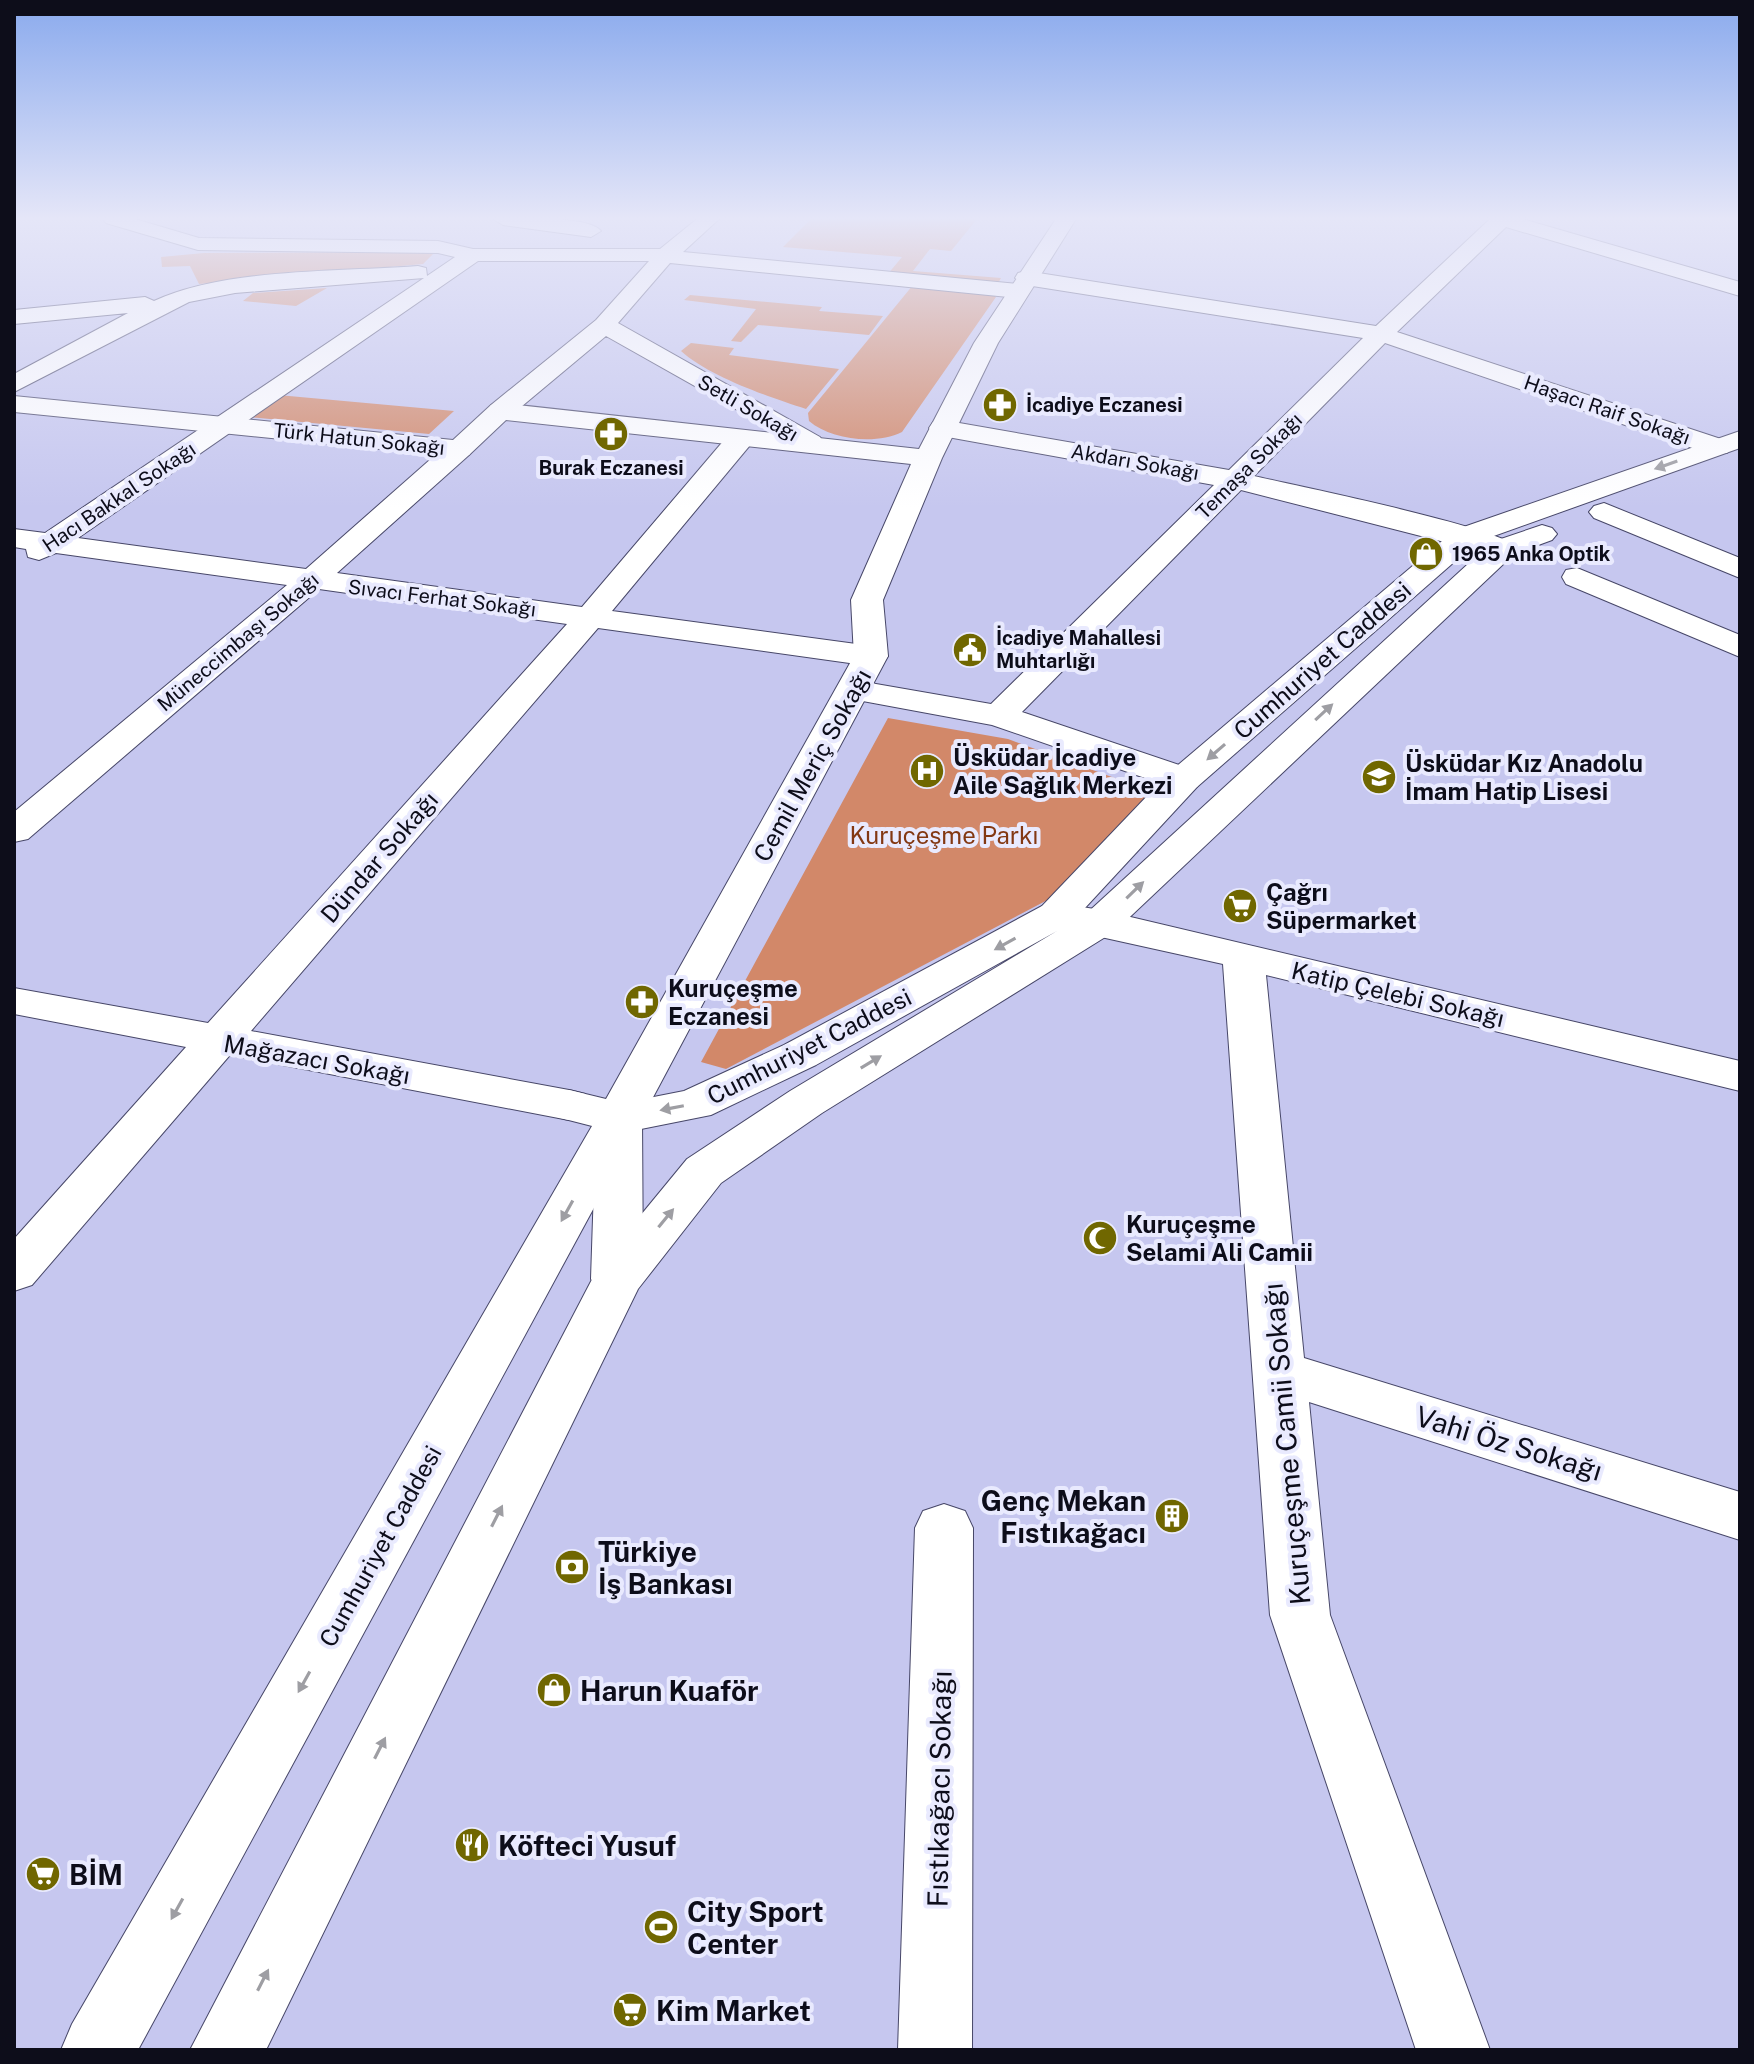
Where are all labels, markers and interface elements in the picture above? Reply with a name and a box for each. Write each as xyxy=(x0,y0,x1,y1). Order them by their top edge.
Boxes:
street label: Setli Sokağı xyxy=(694,370,802,446)
street label: Haşacı Raif Sokağı xyxy=(1521,370,1693,450)
pharmacy icon: İcadiye Eczanesi xyxy=(981,386,1019,424)
place label: İcadiye Eczanesi xyxy=(1026,392,1183,417)
street label: Temaşa Sokağı xyxy=(1191,408,1307,524)
pharmacy icon: Burak Eczanesi xyxy=(592,415,630,453)
street label: Türk Hatun Sokağı xyxy=(272,418,446,460)
street label: Hacı Bakkal Sokağı xyxy=(38,437,200,557)
street label: Akdarı Sokağı xyxy=(1069,439,1201,485)
place label: Burak Eczanesi xyxy=(538,456,684,480)
one-way arrow xyxy=(1654,460,1678,472)
shop icon: 1965 Anka Optik xyxy=(1407,535,1445,573)
place label: 1965 Anka Optik xyxy=(1452,542,1611,566)
street label: Müneccimbaşı Sokağı xyxy=(153,568,323,716)
street label: Sıvacı Ferhat Sokağı xyxy=(347,575,537,621)
street label: Cumhuriyet Caddesi xyxy=(1228,576,1416,744)
place label: İcadiye Mahallesi Muhtarlığı xyxy=(996,625,1161,673)
public building icon: İcadiye Mahallesi Muhtarlığı xyxy=(951,631,989,669)
street label: Cemil Meriç Sokağı xyxy=(747,664,877,866)
one-way arrow xyxy=(1315,703,1334,721)
one-way arrow xyxy=(1207,742,1226,760)
place label: Üsküdar İcadiye Aile Sağlık Merkezi xyxy=(953,743,1172,799)
place label: Üsküdar Kız Anadolu İmam Hatip Lisesi xyxy=(1405,749,1643,805)
hospital icon: Üsküdar İcadiye Aile Sağlık Merkezi xyxy=(908,752,946,790)
school or university icon: Üsküdar Kız Anadolu İmam Hatip Lisesi xyxy=(1360,758,1398,796)
street label: Dündar Sokağı xyxy=(315,786,443,928)
park label: Kuruçeşme Parkı xyxy=(850,821,1038,849)
place label: Çağrı Süpermarket xyxy=(1266,878,1417,934)
one-way arrow xyxy=(1125,881,1144,899)
supermarket icon: Çağrı Süpermarket xyxy=(1221,887,1259,925)
one-way arrow xyxy=(993,937,1016,950)
street label: Katip Çelebi Sokağı xyxy=(1289,956,1507,1032)
place label: Kuruçeşme Eczanesi xyxy=(668,974,798,1030)
street label: Cumhuriyet Caddesi xyxy=(702,982,916,1110)
pharmacy icon: Kuruçeşme Eczanesi xyxy=(623,983,661,1021)
street label: Mağazacı Sokağı xyxy=(222,1029,412,1089)
one-way arrow xyxy=(860,1056,882,1070)
one-way arrow xyxy=(659,1103,684,1115)
one-way arrow xyxy=(560,1200,574,1222)
one-way arrow xyxy=(657,1209,674,1229)
place label: Kuruçeşme Selami Ali Camii xyxy=(1126,1210,1313,1266)
mosque icon: Kuruçeşme Selami Ali Camii xyxy=(1081,1219,1119,1257)
street label: Kuruçeşme Camii Sokağı xyxy=(1255,1282,1317,1606)
street label: Vahi Öz Sokağı xyxy=(1412,1399,1606,1487)
street label: Cumhuriyet Caddesi xyxy=(313,1441,447,1651)
place label: Genç Mekan Fıstıkağacı xyxy=(981,1484,1146,1549)
building icon: Genç Mekan Fıstıkağacı xyxy=(1153,1497,1191,1535)
one-way arrow xyxy=(491,1505,504,1528)
place label: Türkiye İş Bankası xyxy=(598,1535,733,1600)
bank icon: Türkiye İş Bankası xyxy=(553,1548,591,1586)
street label: Fıstıkağacı Sokağı xyxy=(920,1670,958,1908)
one-way arrow xyxy=(297,1671,311,1694)
shop icon: Harun Kuaför xyxy=(535,1671,573,1709)
place label: Harun Kuaför xyxy=(580,1674,759,1707)
one-way arrow xyxy=(373,1737,387,1760)
restaurant icon: Köfteci Yusuf xyxy=(453,1826,491,1864)
place label: Köfteci Yusuf xyxy=(498,1829,676,1862)
supermarket icon: BİM xyxy=(24,1855,62,1893)
place label: BİM xyxy=(69,1858,123,1891)
place label: City Sport Center xyxy=(687,1895,824,1960)
one-way arrow xyxy=(170,1898,184,1921)
sports icon: City Sport Center xyxy=(642,1908,680,1946)
one-way arrow xyxy=(256,1969,269,1992)
supermarket icon: Kim Market xyxy=(611,1991,649,2029)
place label: Kim Market xyxy=(656,1994,811,2027)

